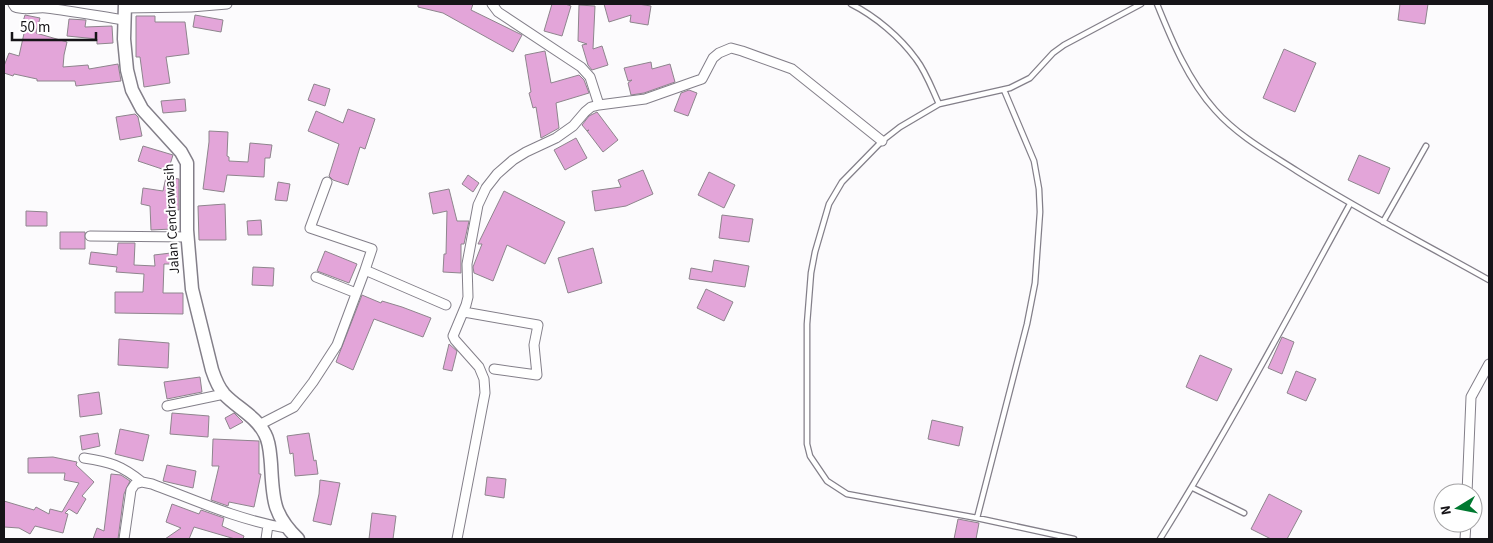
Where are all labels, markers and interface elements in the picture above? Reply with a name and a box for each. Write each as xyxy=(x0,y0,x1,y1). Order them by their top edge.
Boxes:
scale bar xyxy=(12,10,96,42)
text: 50 m xyxy=(20,17,50,38)
street label: Jalan Cendrawasih xyxy=(159,163,185,275)
north arrow xyxy=(1433,483,1483,533)
text: N xyxy=(1436,504,1457,516)

